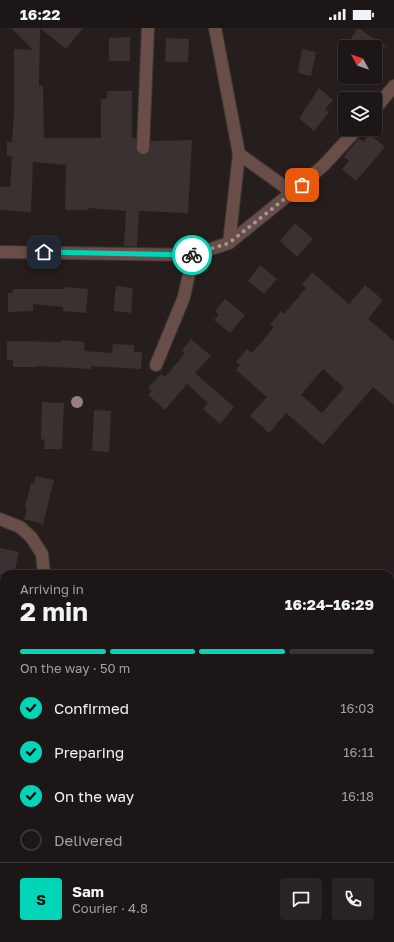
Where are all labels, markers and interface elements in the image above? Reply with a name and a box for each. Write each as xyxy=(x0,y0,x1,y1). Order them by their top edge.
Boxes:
text: 16:22 xyxy=(20,5,60,23)
north arrow xyxy=(338,40,382,84)
map controls xyxy=(338,40,382,136)
button: layers xyxy=(338,92,382,136)
pin xyxy=(285,168,319,202)
icon: bag xyxy=(291,174,313,196)
pin xyxy=(27,235,61,269)
courier xyxy=(172,235,212,275)
icon: home xyxy=(33,241,55,263)
icon: bike xyxy=(181,244,203,266)
text: Arriving in xyxy=(20,581,84,597)
text: 16:24–16:29 xyxy=(285,595,374,613)
text: 2 min xyxy=(20,596,88,627)
text: On the way · 50 m xyxy=(20,660,130,676)
icon: check xyxy=(20,697,42,719)
text: Confirmed xyxy=(54,699,129,717)
text: 16:03 xyxy=(340,700,374,716)
icon: check xyxy=(20,741,42,763)
text: Preparing xyxy=(54,743,124,761)
text: 16:11 xyxy=(343,744,374,760)
icon: check xyxy=(20,785,42,807)
text: On the way xyxy=(54,787,134,805)
text: 16:18 xyxy=(342,788,374,804)
text: Delivered xyxy=(54,831,122,849)
button: chat xyxy=(280,878,322,920)
button: phone xyxy=(332,878,374,920)
text: Sam xyxy=(72,882,104,900)
text: S xyxy=(36,890,46,908)
text: Courier · 4.8 xyxy=(72,900,148,916)

